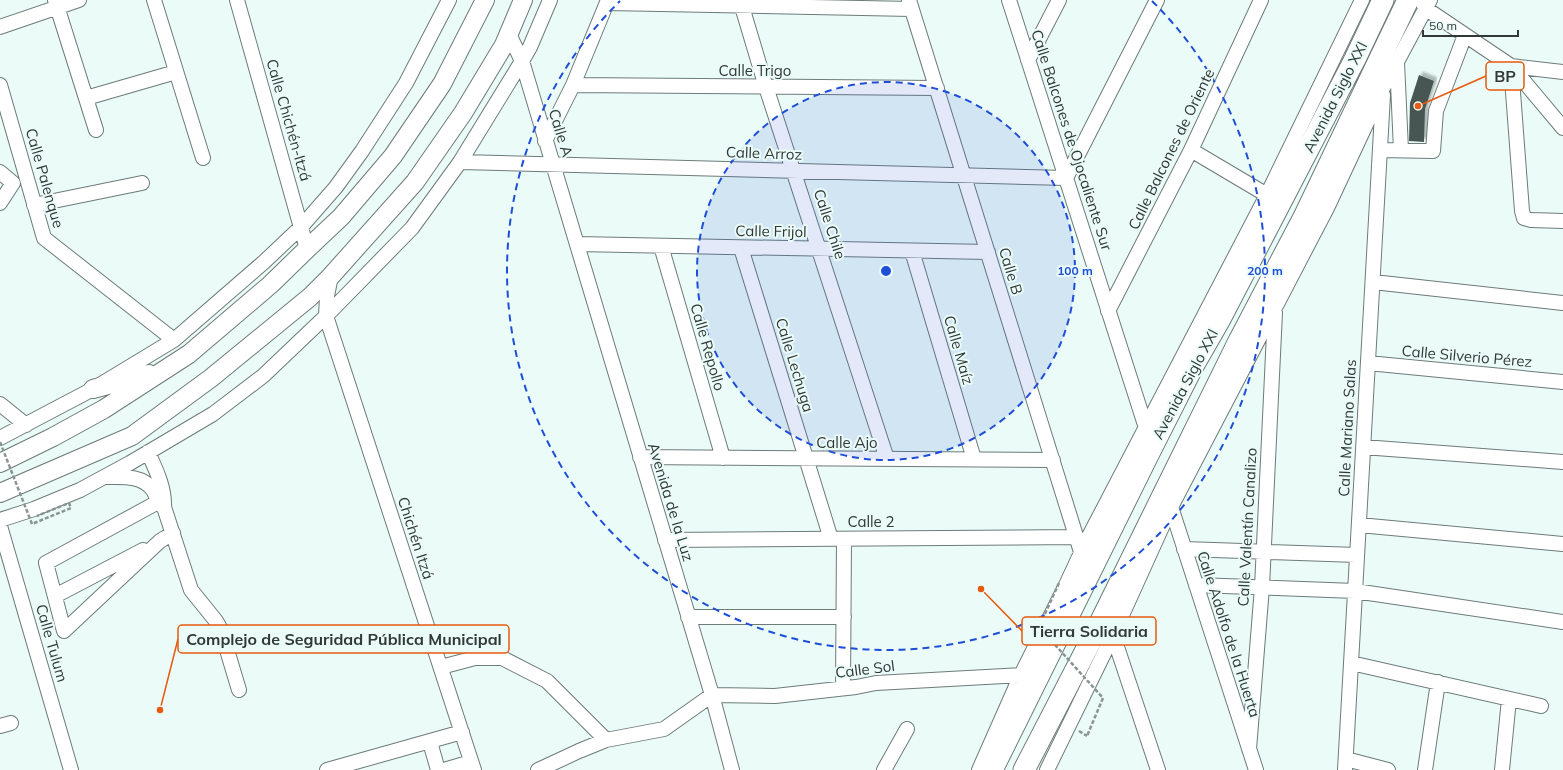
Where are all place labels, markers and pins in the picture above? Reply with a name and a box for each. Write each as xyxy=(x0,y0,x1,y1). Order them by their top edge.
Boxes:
callout: BP xyxy=(1486,62,1524,90)
centre of rings xyxy=(879,264,893,278)
callout: Tierra Solidaria xyxy=(1022,617,1156,645)
callout: Complejo de Seguridad Pública Municipal xyxy=(178,625,509,653)

